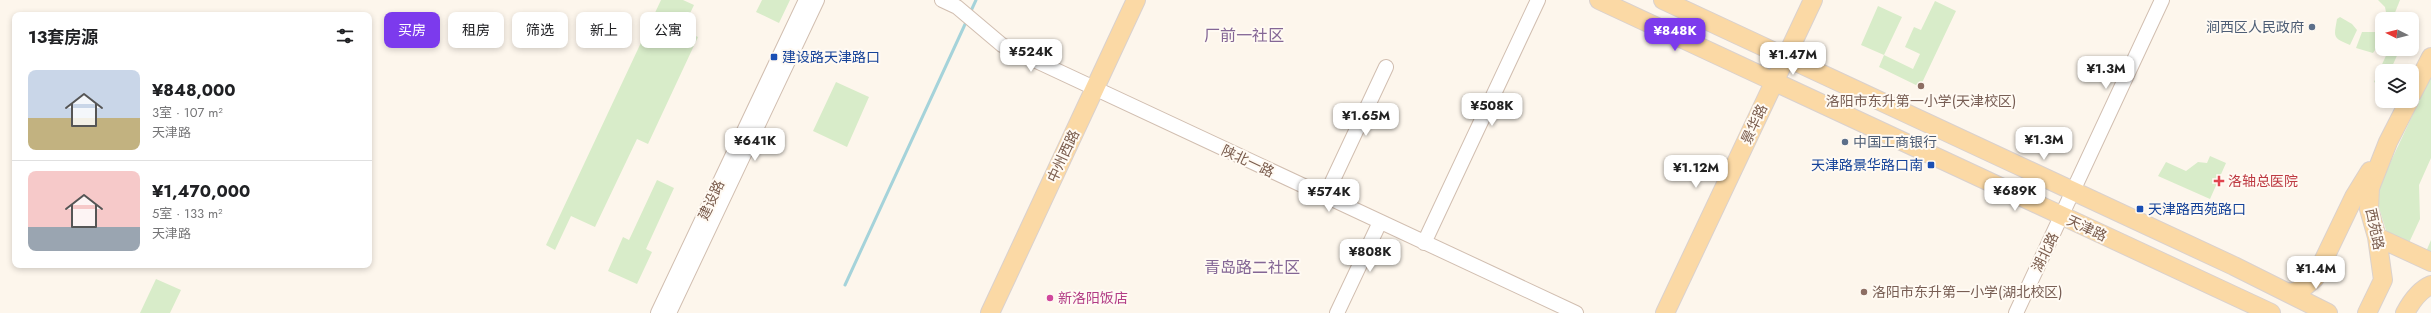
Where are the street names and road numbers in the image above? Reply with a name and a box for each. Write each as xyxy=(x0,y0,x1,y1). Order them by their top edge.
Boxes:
street label: 景华路 xyxy=(1736,101,1772,147)
street label: 中州西路 xyxy=(1042,126,1084,186)
street label: 陕北一路 xyxy=(1218,140,1278,182)
street label: 建设路 xyxy=(693,177,729,223)
street label: 西苑路 xyxy=(2361,206,2389,252)
street label: 天津路 xyxy=(2064,210,2110,246)
street label: 湖北路 xyxy=(2027,229,2063,275)

